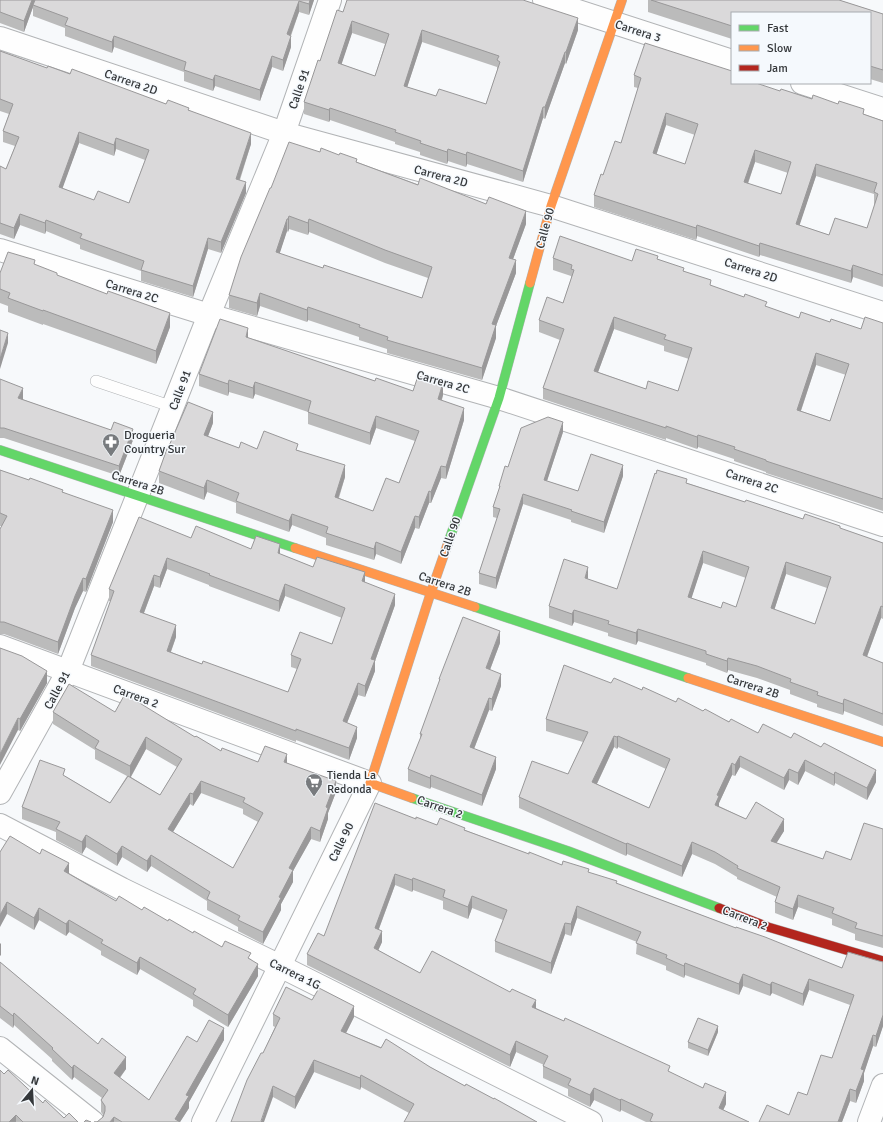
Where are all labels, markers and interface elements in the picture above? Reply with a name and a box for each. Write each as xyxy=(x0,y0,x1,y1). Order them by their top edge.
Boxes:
legend xyxy=(731,12,871,84)
street label: Carrera 3 xyxy=(613,17,663,46)
text: Fast xyxy=(767,21,788,36)
text: Slow xyxy=(767,41,792,56)
text: Jam xyxy=(767,61,788,76)
street label: Carrera 2D xyxy=(102,66,160,99)
street label: Calle 91 xyxy=(286,67,313,111)
street label: Carrera 2D xyxy=(412,162,470,191)
street label: Calle 90 xyxy=(533,206,558,250)
street label: Carrera 2D xyxy=(722,255,780,286)
street label: Carrera 2C xyxy=(104,276,160,307)
street label: Calle 91 xyxy=(166,368,195,412)
street label: Carrera 2C xyxy=(415,368,471,397)
place label: Drogueria Country Sur xyxy=(124,428,186,457)
pharmacy icon: Drogueria Country Sur xyxy=(101,432,121,457)
street label: Carrera 2C xyxy=(724,466,780,497)
street label: Carrera 2B xyxy=(110,468,166,499)
street label: Calle 90 xyxy=(437,515,464,559)
street label: Carrera 2B xyxy=(417,569,473,600)
street label: Calle 91 xyxy=(41,668,74,712)
street label: Carrera 2B xyxy=(725,671,781,702)
street label: Carrera 2 xyxy=(111,681,161,712)
place label: Tienda La Redonda xyxy=(327,768,376,797)
supermarket icon: Tienda La Redonda xyxy=(304,772,324,797)
street label: Carrera 2 xyxy=(415,793,465,822)
street label: Calle 90 xyxy=(326,820,357,864)
street label: Carrera 2 xyxy=(720,903,770,934)
street label: Carrera 1G xyxy=(267,956,323,993)
north arrow xyxy=(12,1070,52,1110)
text: N xyxy=(29,1074,41,1088)

